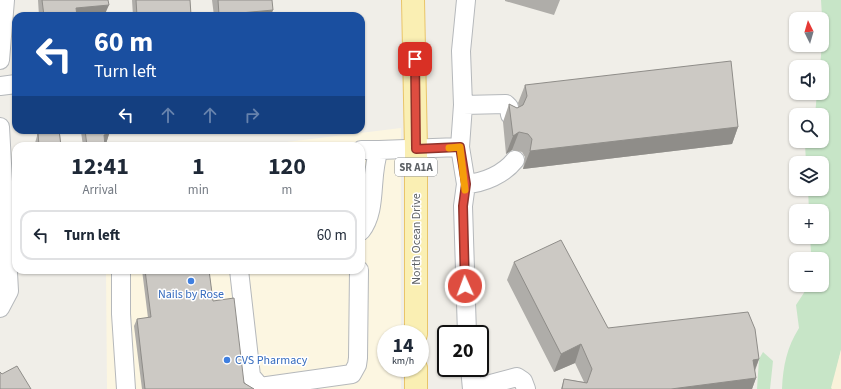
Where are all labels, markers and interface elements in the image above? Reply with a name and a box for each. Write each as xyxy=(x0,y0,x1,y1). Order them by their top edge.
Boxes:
north arrow xyxy=(789,12,829,52)
map controls xyxy=(789,12,829,292)
text: 60 m xyxy=(94,22,153,62)
icon: left xyxy=(28,28,80,80)
pin xyxy=(398,42,432,76)
icon: arrive xyxy=(404,48,426,70)
text: Turn left xyxy=(94,59,156,84)
button: sound xyxy=(789,60,829,100)
icon: left xyxy=(115,104,137,126)
icon: ahead xyxy=(157,104,179,126)
icon: ahead xyxy=(199,104,221,126)
icon: right xyxy=(241,104,263,126)
button: search xyxy=(789,108,829,148)
text: 12:41 xyxy=(71,149,129,184)
text: 1 xyxy=(192,149,205,184)
text: 120 xyxy=(268,149,306,184)
button: layers xyxy=(789,156,829,196)
road number: SR A1A xyxy=(395,158,437,176)
text: Arrival xyxy=(82,181,117,199)
text: min xyxy=(188,181,209,199)
text: m xyxy=(282,181,292,199)
street label: North Ocean Drive xyxy=(408,193,425,285)
button: + xyxy=(789,204,829,244)
icon: left xyxy=(30,224,52,246)
text: Turn left xyxy=(64,225,120,246)
text: 60 m xyxy=(317,225,347,246)
button: − xyxy=(789,252,829,292)
position arrow xyxy=(444,265,486,307)
marker: Nails by Rose xyxy=(186,276,196,286)
place label: Nails by Rose xyxy=(158,286,224,303)
speed limit sign: 20 xyxy=(437,325,489,377)
text: 14 xyxy=(392,332,414,360)
place label: CVS Pharmacy xyxy=(235,352,308,369)
text: km/h xyxy=(392,354,414,368)
marker: CVS Pharmacy xyxy=(222,355,232,365)

